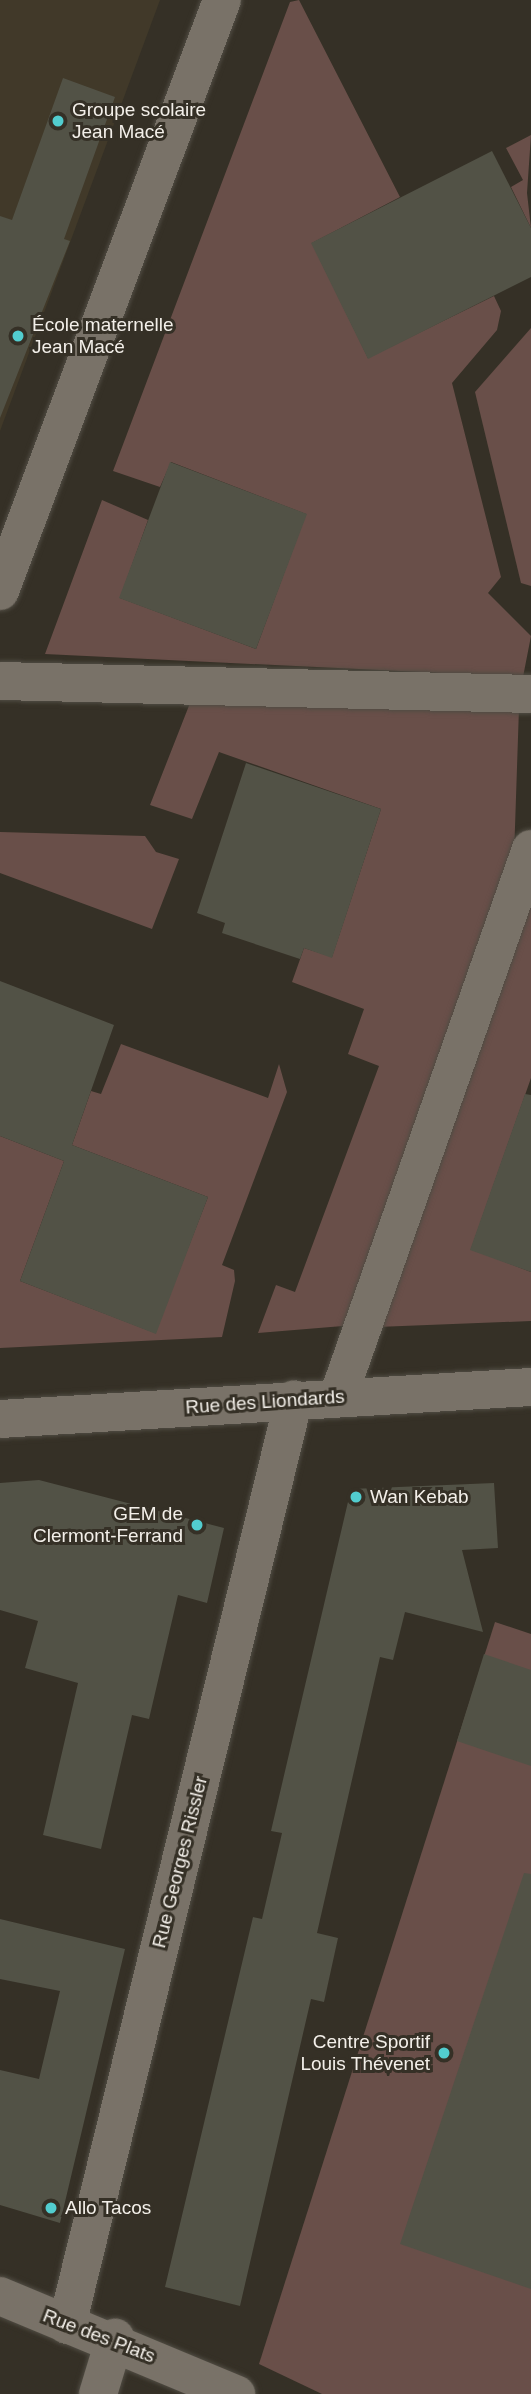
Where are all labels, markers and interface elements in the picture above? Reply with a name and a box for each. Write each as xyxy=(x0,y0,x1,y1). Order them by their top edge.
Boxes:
place label: Groupe scolaire Jean Macé xyxy=(72,99,206,143)
marker: Groupe scolaire Jean Macé xyxy=(50,113,66,129)
place label: École maternelle Jean Macé xyxy=(32,314,174,358)
marker: École maternelle Jean Macé xyxy=(10,328,26,344)
street label: Rue des Liondards xyxy=(185,1385,345,1419)
place label: Wan Kebab xyxy=(370,1486,469,1508)
marker: Wan Kebab xyxy=(348,1489,364,1505)
place label: GEM de Clermont-Ferrand xyxy=(33,1503,183,1547)
marker: GEM de Clermont-Ferrand xyxy=(189,1517,205,1533)
street label: Rue Georges Rissler xyxy=(148,1774,212,1950)
place label: Centre Sportif Louis Thévenet xyxy=(300,2031,430,2075)
marker: Centre Sportif Louis Thévenet xyxy=(436,2045,452,2061)
place label: Allo Tacos xyxy=(65,2197,152,2219)
marker: Allo Tacos xyxy=(43,2200,59,2216)
street label: Rue des Plats xyxy=(40,2304,158,2368)

